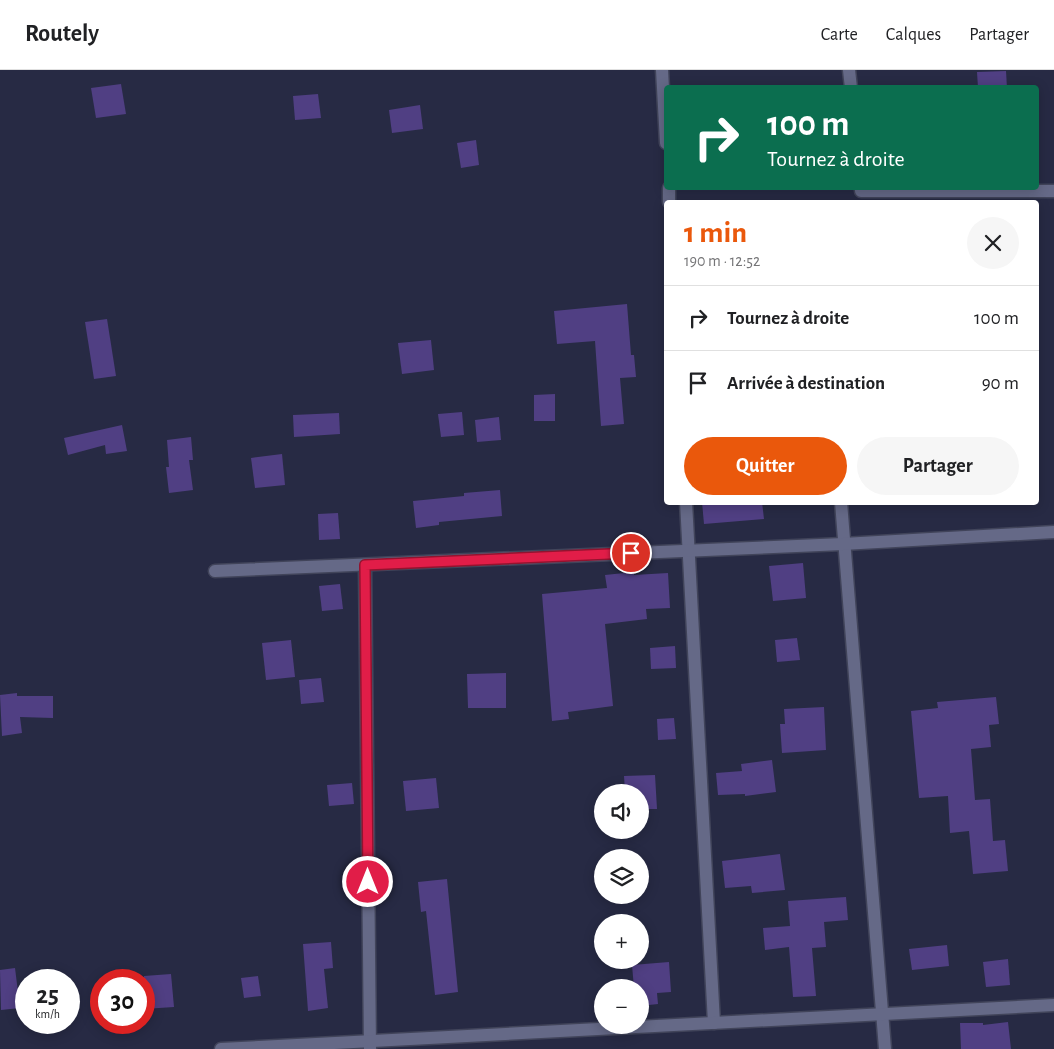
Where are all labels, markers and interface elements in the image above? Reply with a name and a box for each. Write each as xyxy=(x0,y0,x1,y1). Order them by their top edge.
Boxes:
text: Routely xyxy=(25,22,99,46)
text: Carte xyxy=(821,26,858,44)
text: Calques xyxy=(886,26,941,44)
text: Partager xyxy=(969,26,1029,44)
icon: right xyxy=(684,105,749,170)
text: 100 m xyxy=(767,107,850,142)
text: Tournez à droite xyxy=(767,148,905,170)
button: close xyxy=(967,217,1019,269)
text: 1 min xyxy=(684,218,747,248)
text: 190 m · 12:52 xyxy=(684,253,760,269)
icon: right xyxy=(684,304,712,332)
text: Tournez à droite xyxy=(727,309,849,328)
text: 100 m xyxy=(974,309,1019,328)
icon: arrive xyxy=(684,369,712,397)
text: Arrivée à destination xyxy=(727,374,885,393)
text: 90 m xyxy=(982,374,1019,393)
button: Quitter xyxy=(684,437,847,495)
button: Partager xyxy=(857,437,1019,495)
pin xyxy=(610,532,652,574)
icon: arrive xyxy=(617,539,645,567)
map controls xyxy=(594,784,649,1034)
button: sound xyxy=(594,784,649,839)
button: layers xyxy=(594,849,649,904)
position arrow xyxy=(341,855,393,907)
button: + xyxy=(594,914,649,969)
speed limit sign: 30 xyxy=(90,969,155,1034)
button: − xyxy=(594,979,649,1034)
text: 25 xyxy=(36,983,59,1008)
text: km/h xyxy=(35,1008,60,1020)

